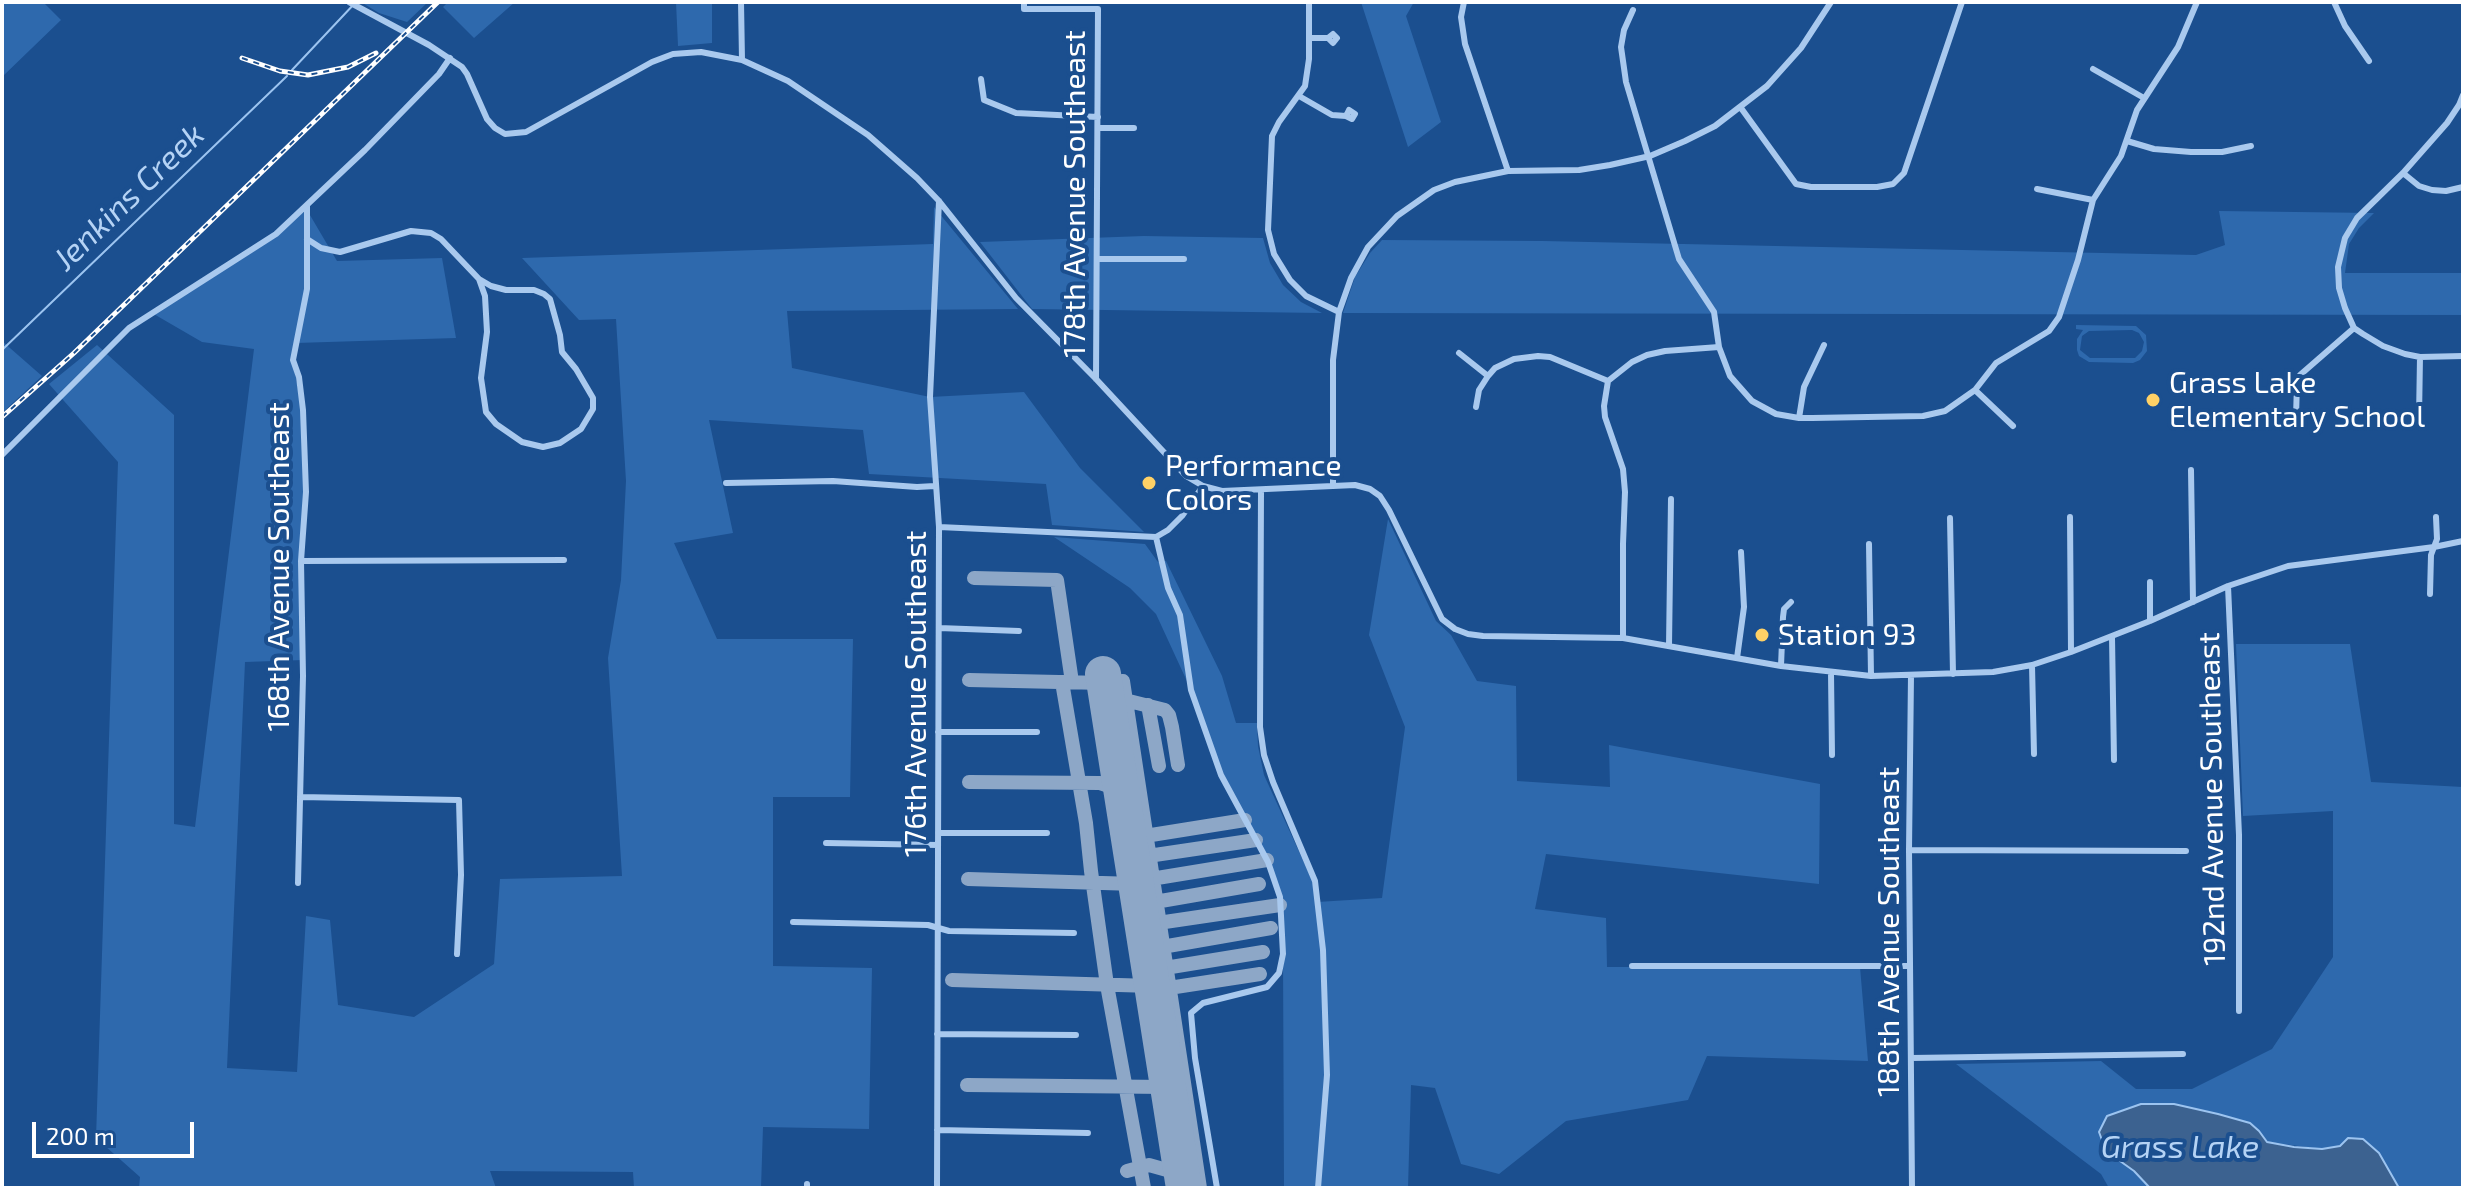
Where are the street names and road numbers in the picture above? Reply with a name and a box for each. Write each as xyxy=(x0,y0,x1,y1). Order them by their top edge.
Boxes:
street label: 178th Avenue Southeast xyxy=(1057,30,1093,358)
street label: 168th Avenue Southeast xyxy=(261,402,297,732)
street label: 176th Avenue Southeast xyxy=(898,531,934,857)
street label: 192nd Avenue Southeast xyxy=(2191,632,2233,966)
street label: 188th Avenue Southeast xyxy=(1871,767,1907,1097)

